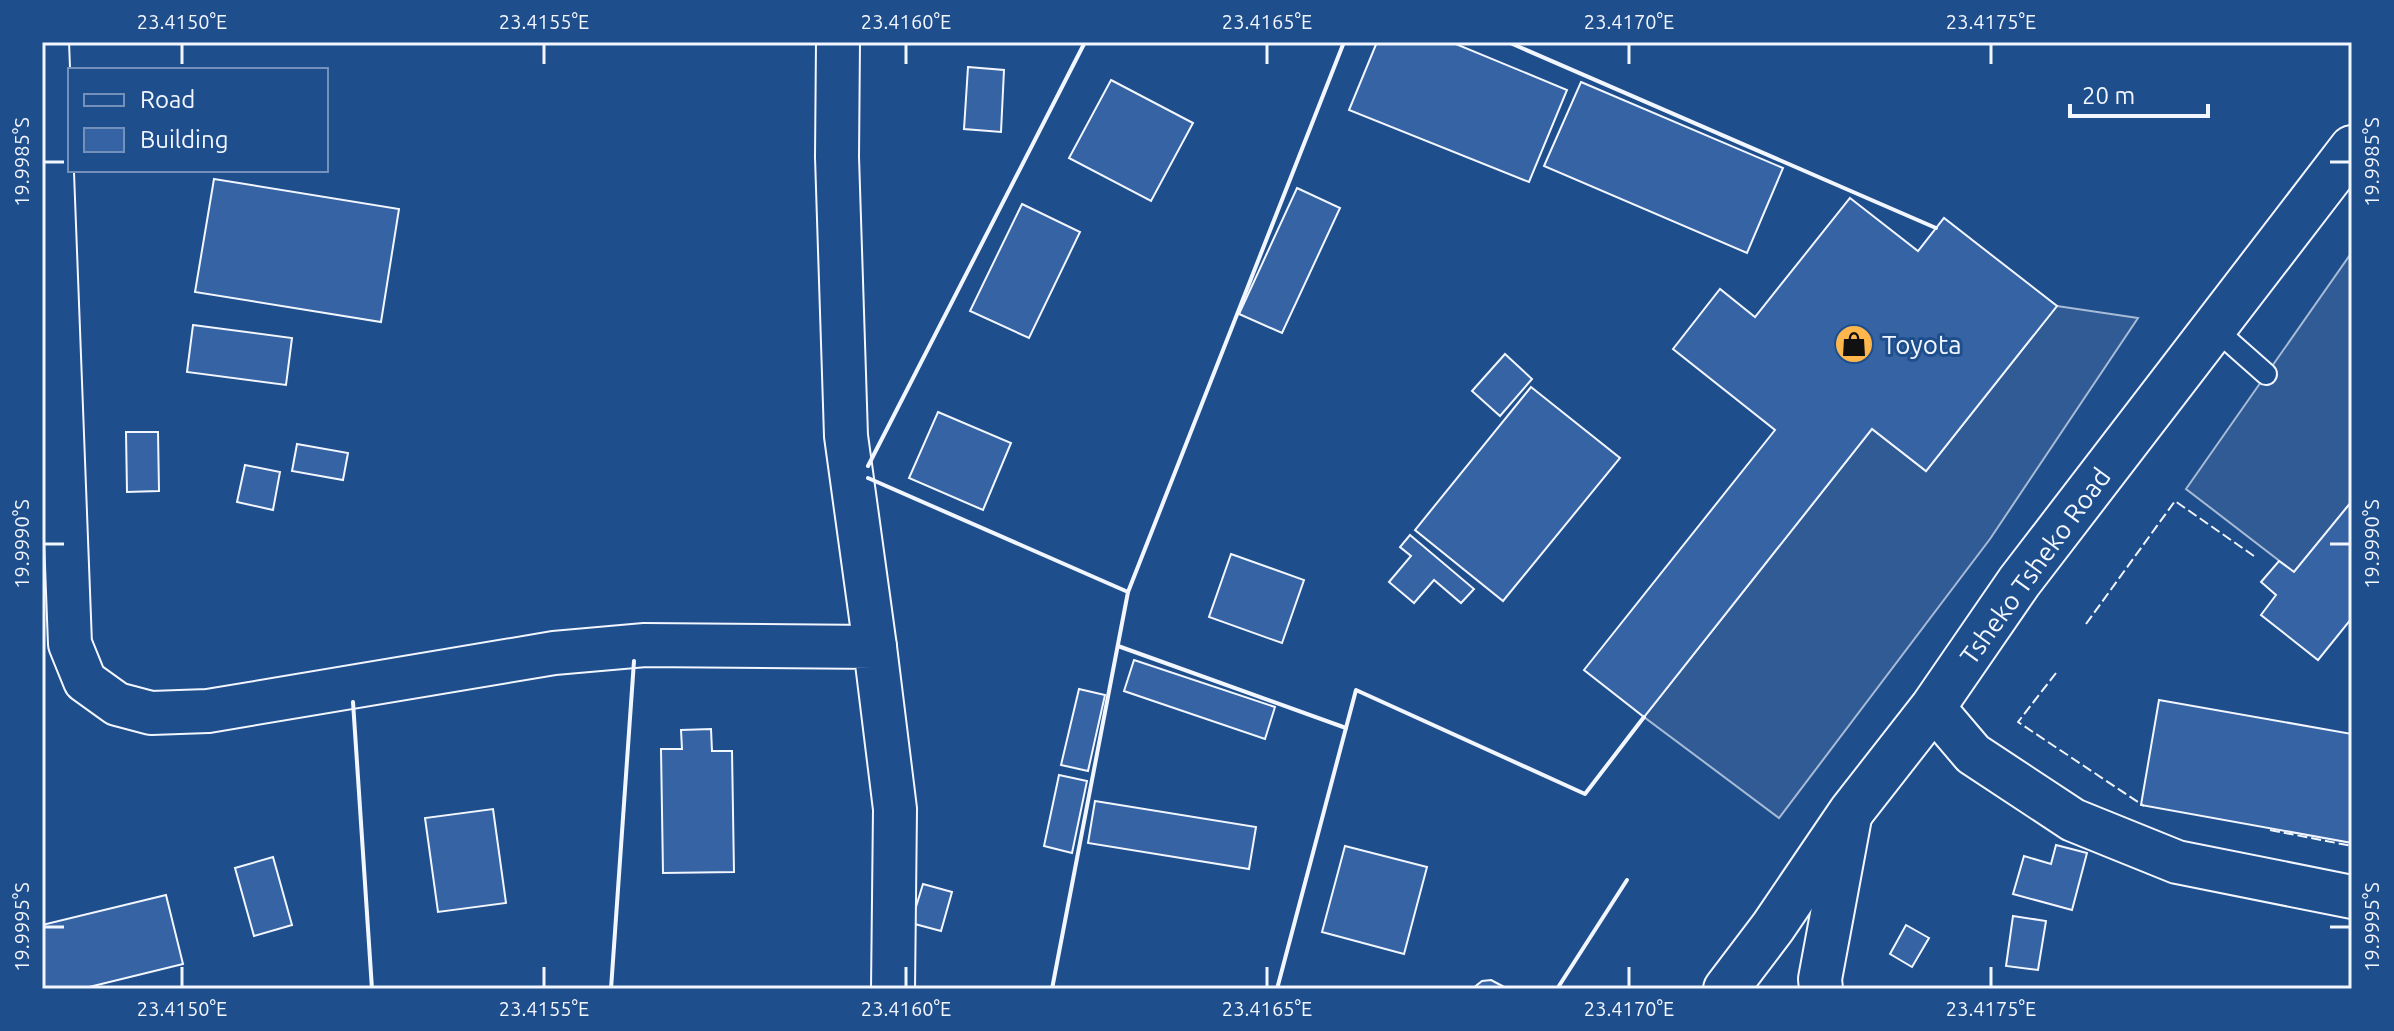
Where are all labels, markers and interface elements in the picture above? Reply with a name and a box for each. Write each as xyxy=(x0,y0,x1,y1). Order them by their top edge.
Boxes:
text: 23.4150°E xyxy=(137,10,227,33)
text: 23.4155°E xyxy=(499,10,589,33)
text: 23.4160°E xyxy=(861,10,951,33)
text: 23.4165°E xyxy=(1222,10,1312,33)
text: 23.4170°E xyxy=(1584,10,1674,33)
text: 23.4175°E xyxy=(1946,10,2036,33)
legend xyxy=(68,68,328,172)
scale bar xyxy=(2070,68,2208,118)
text: 20 m xyxy=(2082,82,2135,109)
text: Road xyxy=(140,86,195,113)
text: 19.9985°S xyxy=(10,117,33,207)
text: 19.9985°S xyxy=(2360,117,2383,207)
text: Building xyxy=(140,126,228,153)
shop icon: Toyota xyxy=(1833,323,1875,365)
place label: Toyota xyxy=(1882,330,1962,359)
street label: Tsheko Tsheko Road xyxy=(1954,462,2116,670)
text: 19.9990°S xyxy=(10,499,33,589)
text: 19.9990°S xyxy=(2360,499,2383,589)
text: 19.9995°S xyxy=(10,882,33,972)
text: 19.9995°S xyxy=(2360,882,2383,972)
text: 23.4150°E xyxy=(137,997,227,1020)
text: 23.4155°E xyxy=(499,997,589,1020)
text: 23.4160°E xyxy=(861,997,951,1020)
text: 23.4165°E xyxy=(1222,997,1312,1020)
text: 23.4170°E xyxy=(1584,997,1674,1020)
text: 23.4175°E xyxy=(1946,997,2036,1020)

